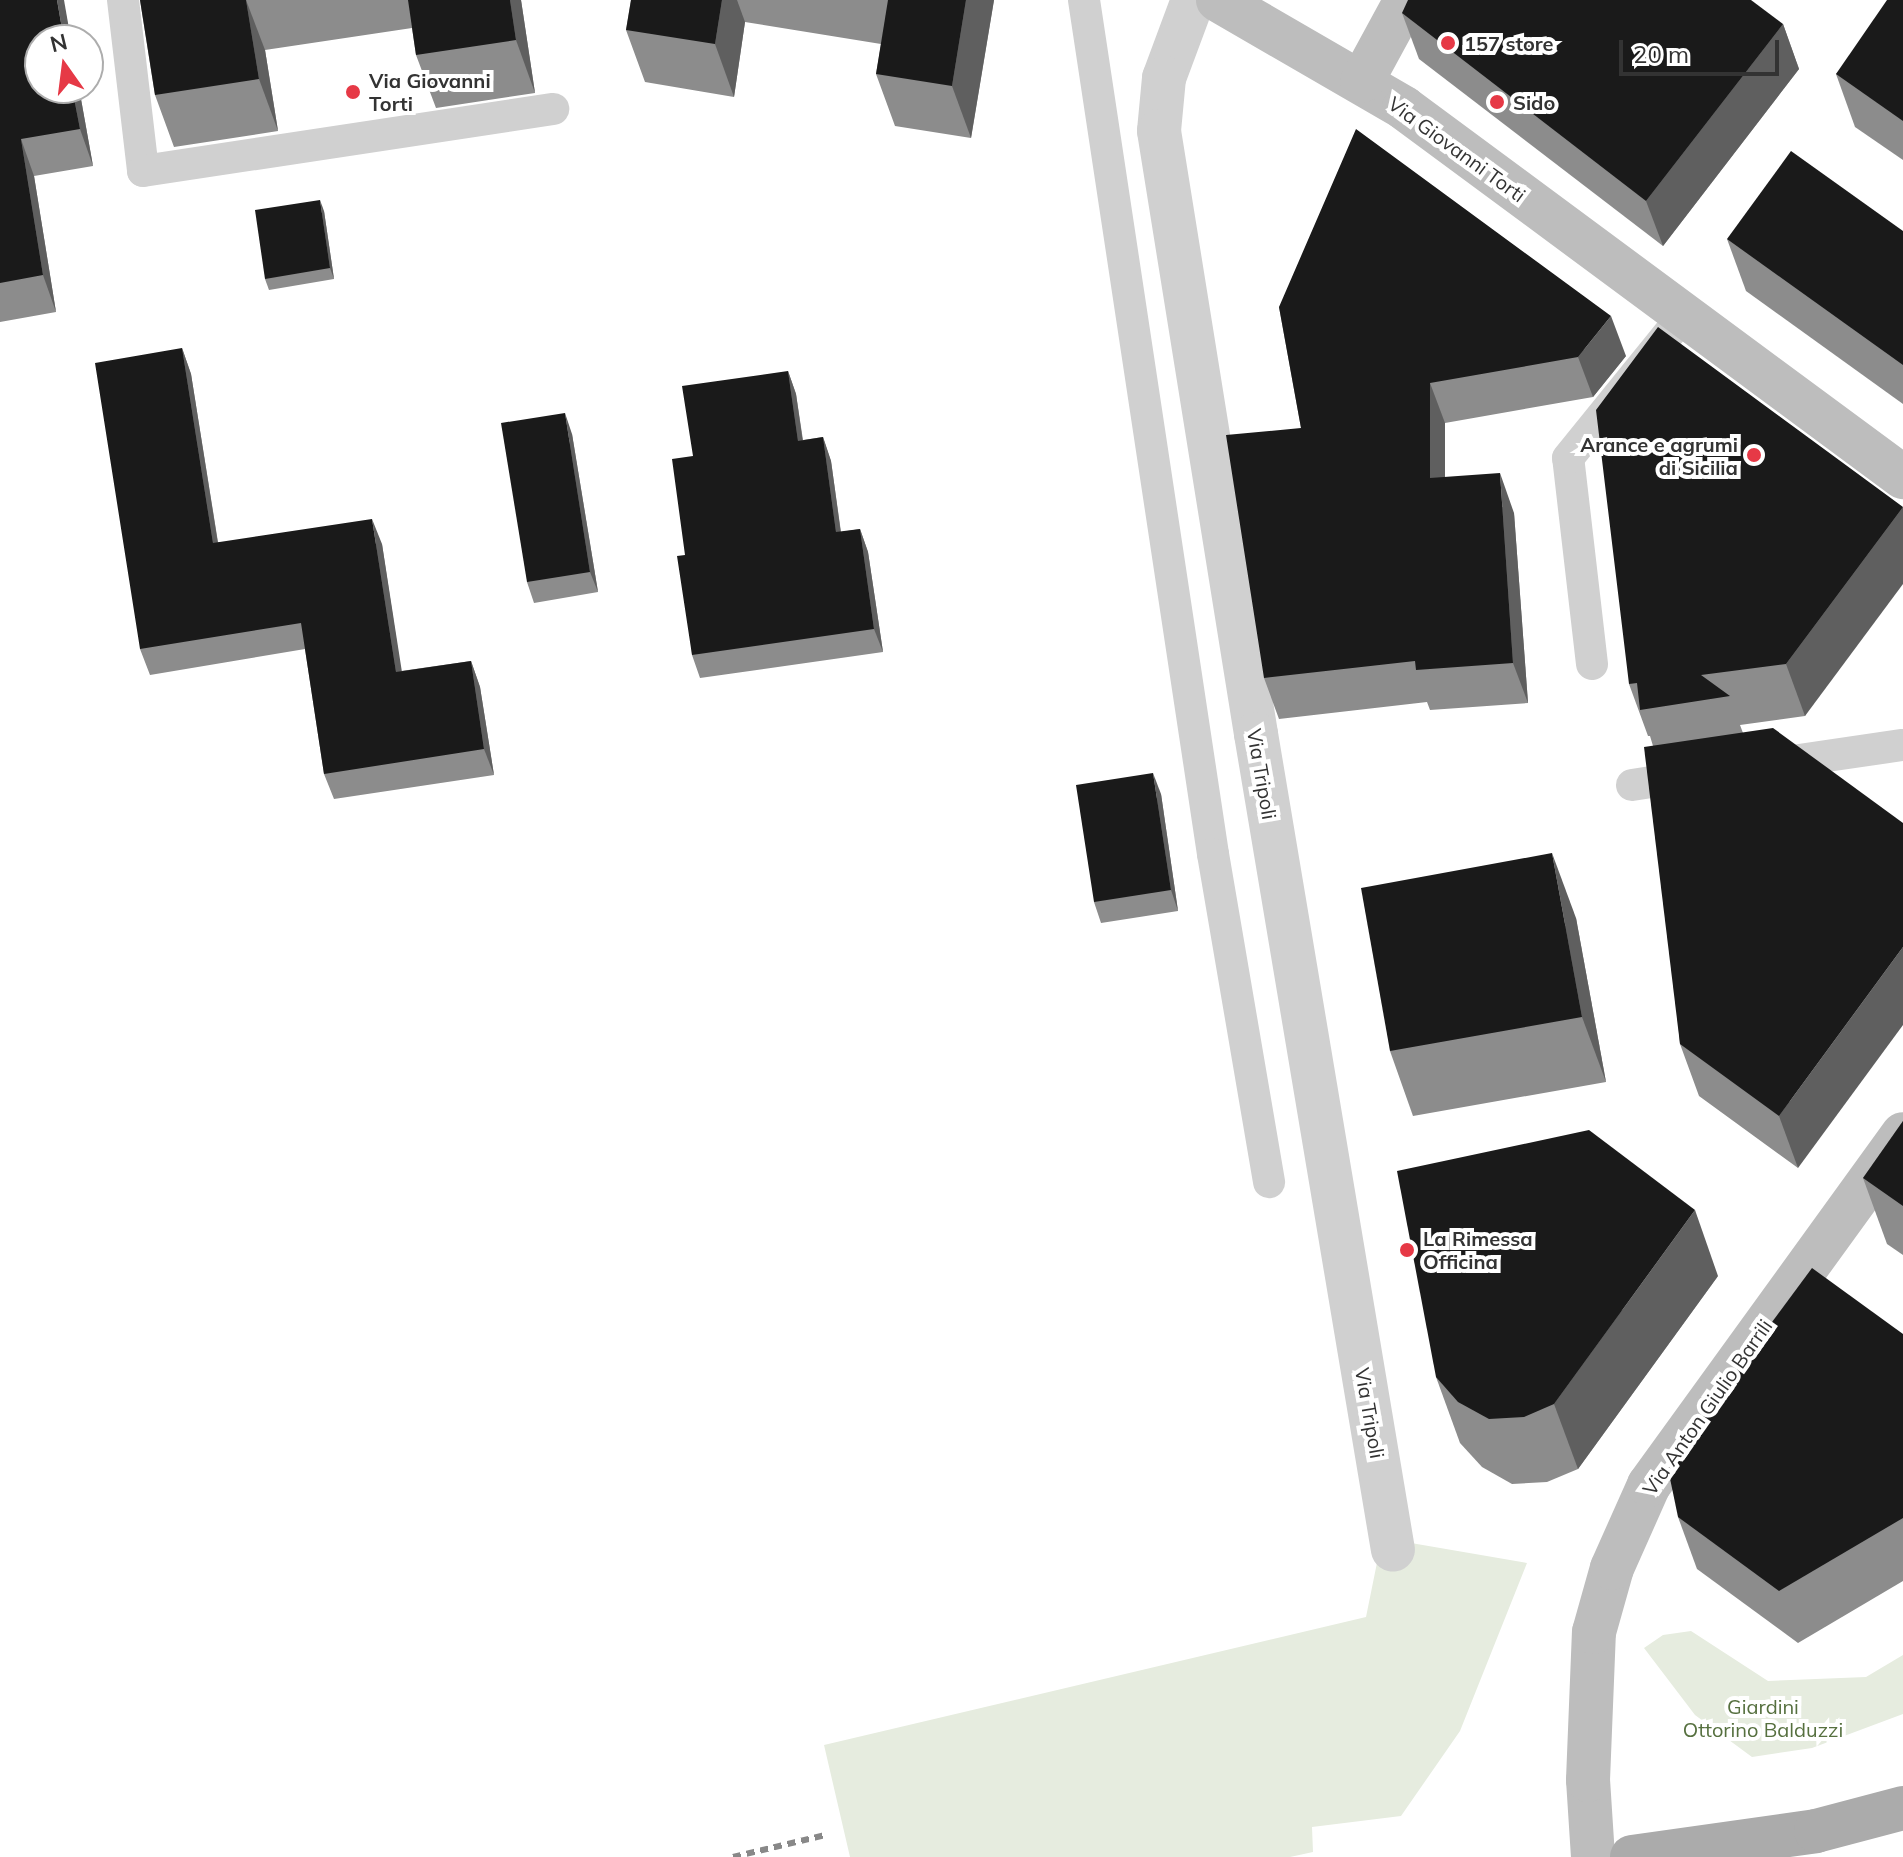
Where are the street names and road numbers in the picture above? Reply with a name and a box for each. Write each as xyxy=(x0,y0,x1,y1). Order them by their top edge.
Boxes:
street label: Via Giovanni Torti xyxy=(1384,91,1530,207)
street label: Via Tripoli xyxy=(1242,727,1282,821)
street label: Via Anton Giulio Barrili xyxy=(1637,1314,1777,1500)
street label: Via Tripoli xyxy=(1350,1366,1390,1460)

